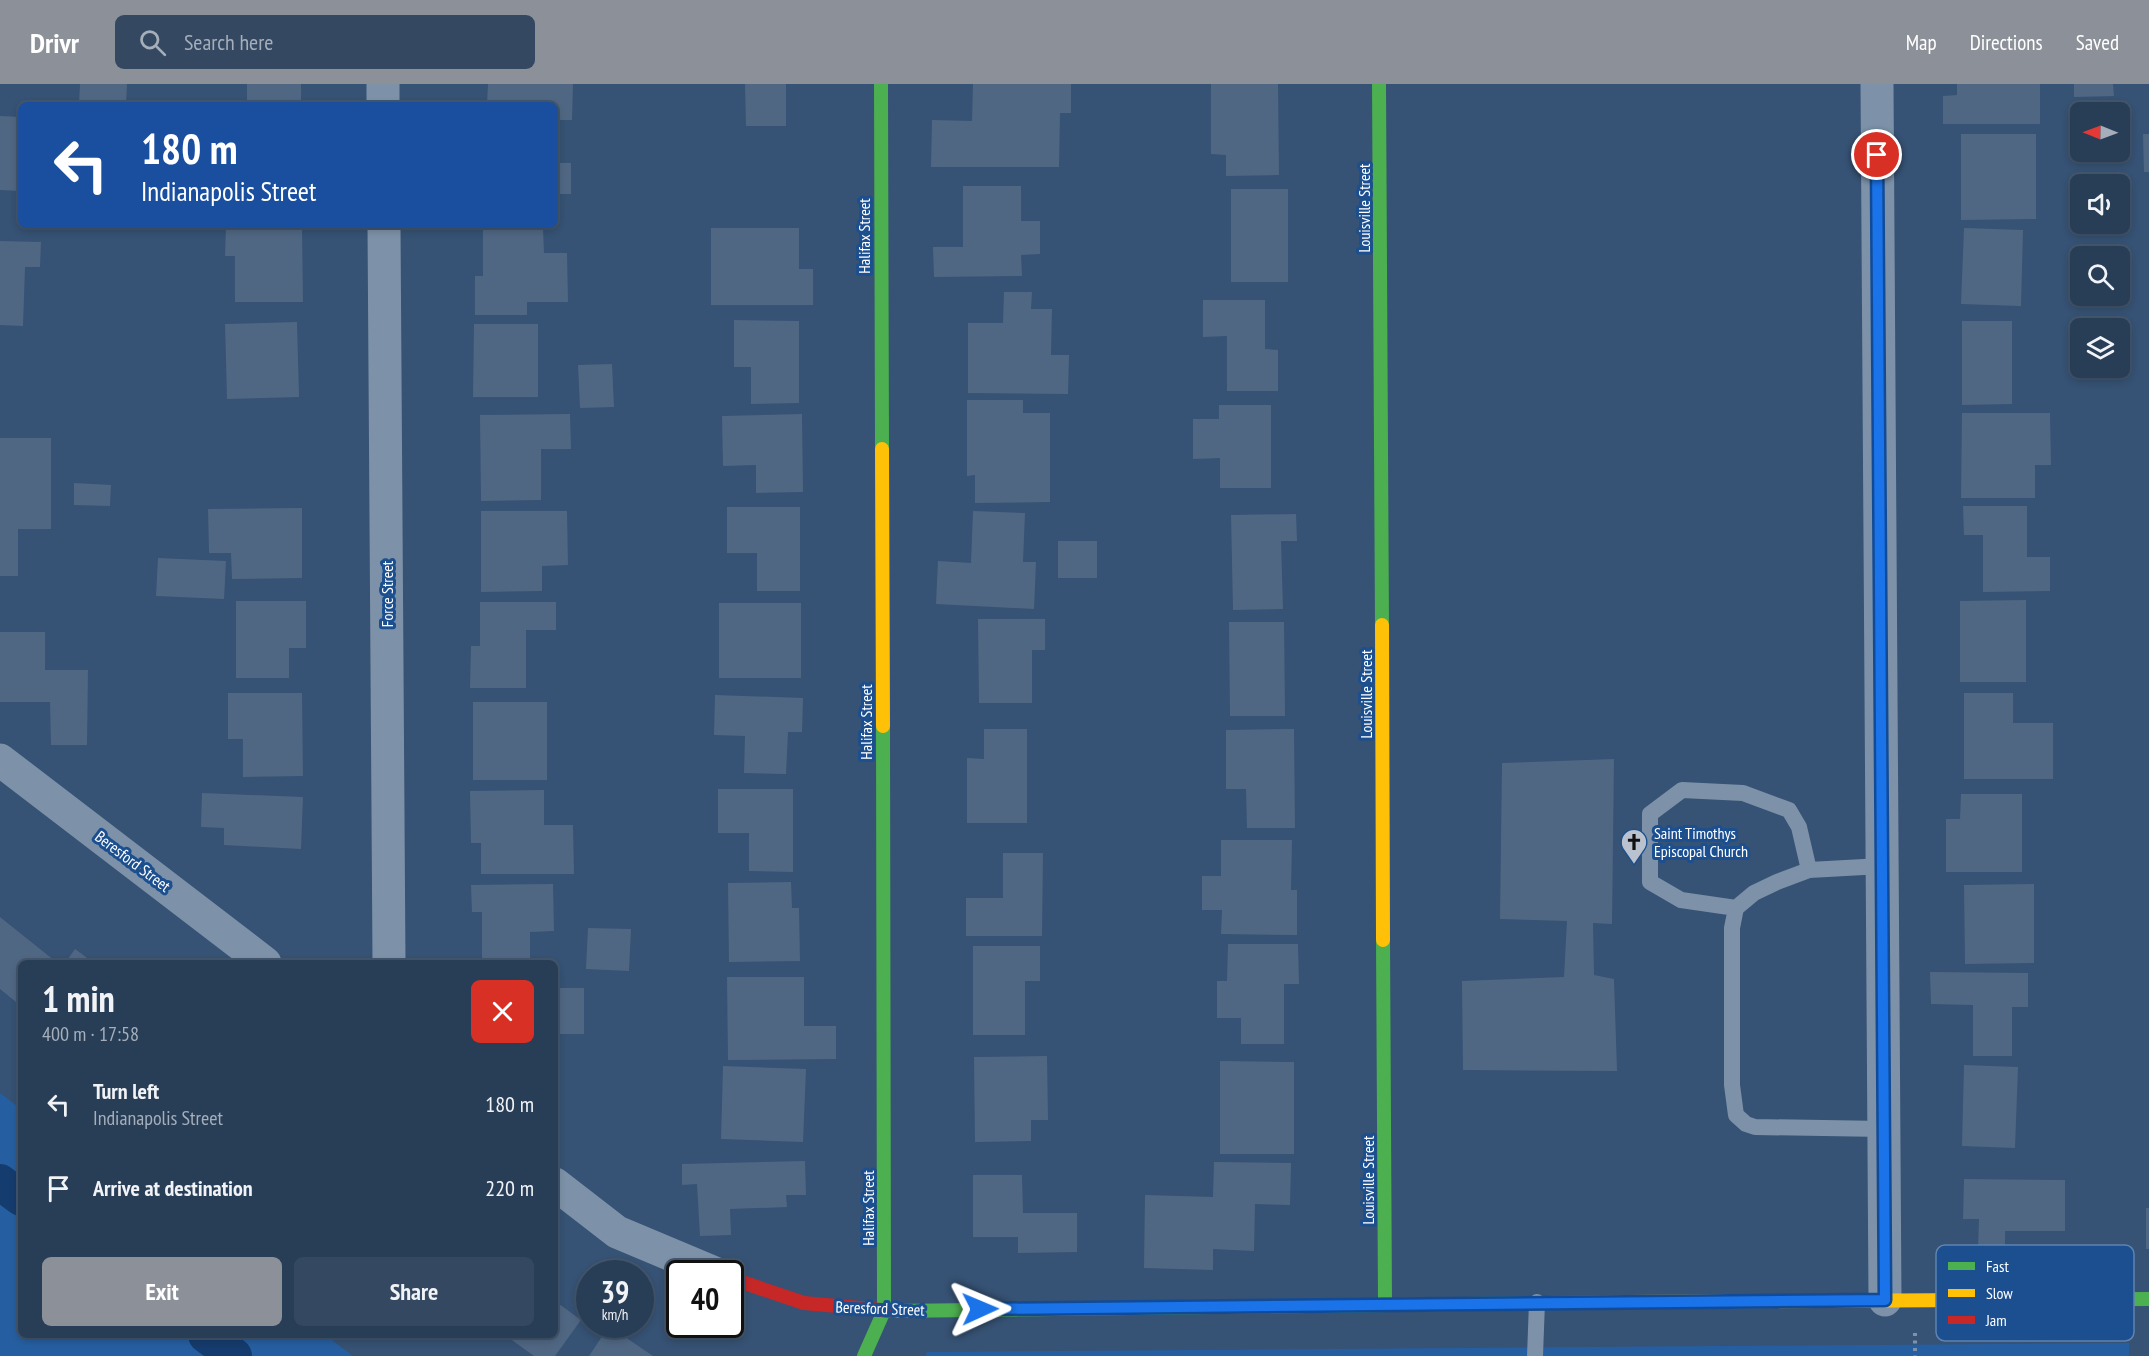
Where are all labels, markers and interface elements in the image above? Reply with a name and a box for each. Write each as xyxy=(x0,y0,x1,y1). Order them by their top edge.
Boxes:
search box xyxy=(115,15,535,69)
text: Drivr xyxy=(30,24,79,61)
icon: search xyxy=(136,26,169,59)
text: Search here xyxy=(184,28,273,56)
text: Map xyxy=(1906,29,1937,56)
text: Directions xyxy=(1970,29,2043,56)
text: Saved xyxy=(2076,29,2119,56)
north arrow xyxy=(2070,102,2130,162)
map controls xyxy=(2070,102,2130,378)
text: 180 m xyxy=(141,121,238,176)
icon: left xyxy=(42,126,120,204)
pin xyxy=(1851,129,1902,180)
icon: arrive xyxy=(1860,138,1893,171)
street label: Louisville Street xyxy=(1354,163,1374,252)
text: Indianapolis Street xyxy=(141,174,316,208)
button: sound xyxy=(2070,174,2130,234)
street label: Halifax Street xyxy=(854,198,874,274)
button: search xyxy=(2070,246,2130,306)
button: layers xyxy=(2070,318,2130,378)
street label: Force Street xyxy=(377,560,397,627)
street label: Louisville Street xyxy=(1356,649,1376,738)
street label: Halifax Street xyxy=(856,684,876,760)
place label: Saint Timothys Episcopal Church xyxy=(1654,823,1748,861)
street label: Beresford Street xyxy=(91,826,175,896)
church icon: Saint Timothys Episcopal Church xyxy=(1619,827,1649,865)
text: 1 min xyxy=(42,975,115,1022)
button: close xyxy=(471,980,534,1043)
text: 400 m · 17:58 xyxy=(42,1021,139,1047)
text: Turn left xyxy=(93,1077,159,1105)
icon: left xyxy=(42,1088,75,1121)
text: 180 m xyxy=(485,1090,534,1118)
text: Indianapolis Street xyxy=(93,1105,223,1131)
street label: Louisville Street xyxy=(1358,1135,1378,1224)
street label: Halifax Street xyxy=(858,1170,878,1246)
icon: arrive xyxy=(42,1172,75,1205)
text: Arrive at destination xyxy=(93,1174,253,1202)
text: 220 m xyxy=(485,1174,534,1202)
legend xyxy=(1936,1245,2134,1341)
text: Fast xyxy=(1986,1256,2009,1276)
button: Exit xyxy=(42,1257,282,1326)
button: Share xyxy=(294,1257,534,1326)
speed limit sign: 40 xyxy=(666,1260,744,1338)
text: 39 xyxy=(601,1272,629,1311)
position arrow xyxy=(948,1277,1012,1341)
text: Slow xyxy=(1986,1283,2013,1303)
street label: Beresford Street xyxy=(835,1296,926,1320)
text: km/h xyxy=(602,1305,628,1324)
text: Jam xyxy=(1985,1310,2007,1330)

